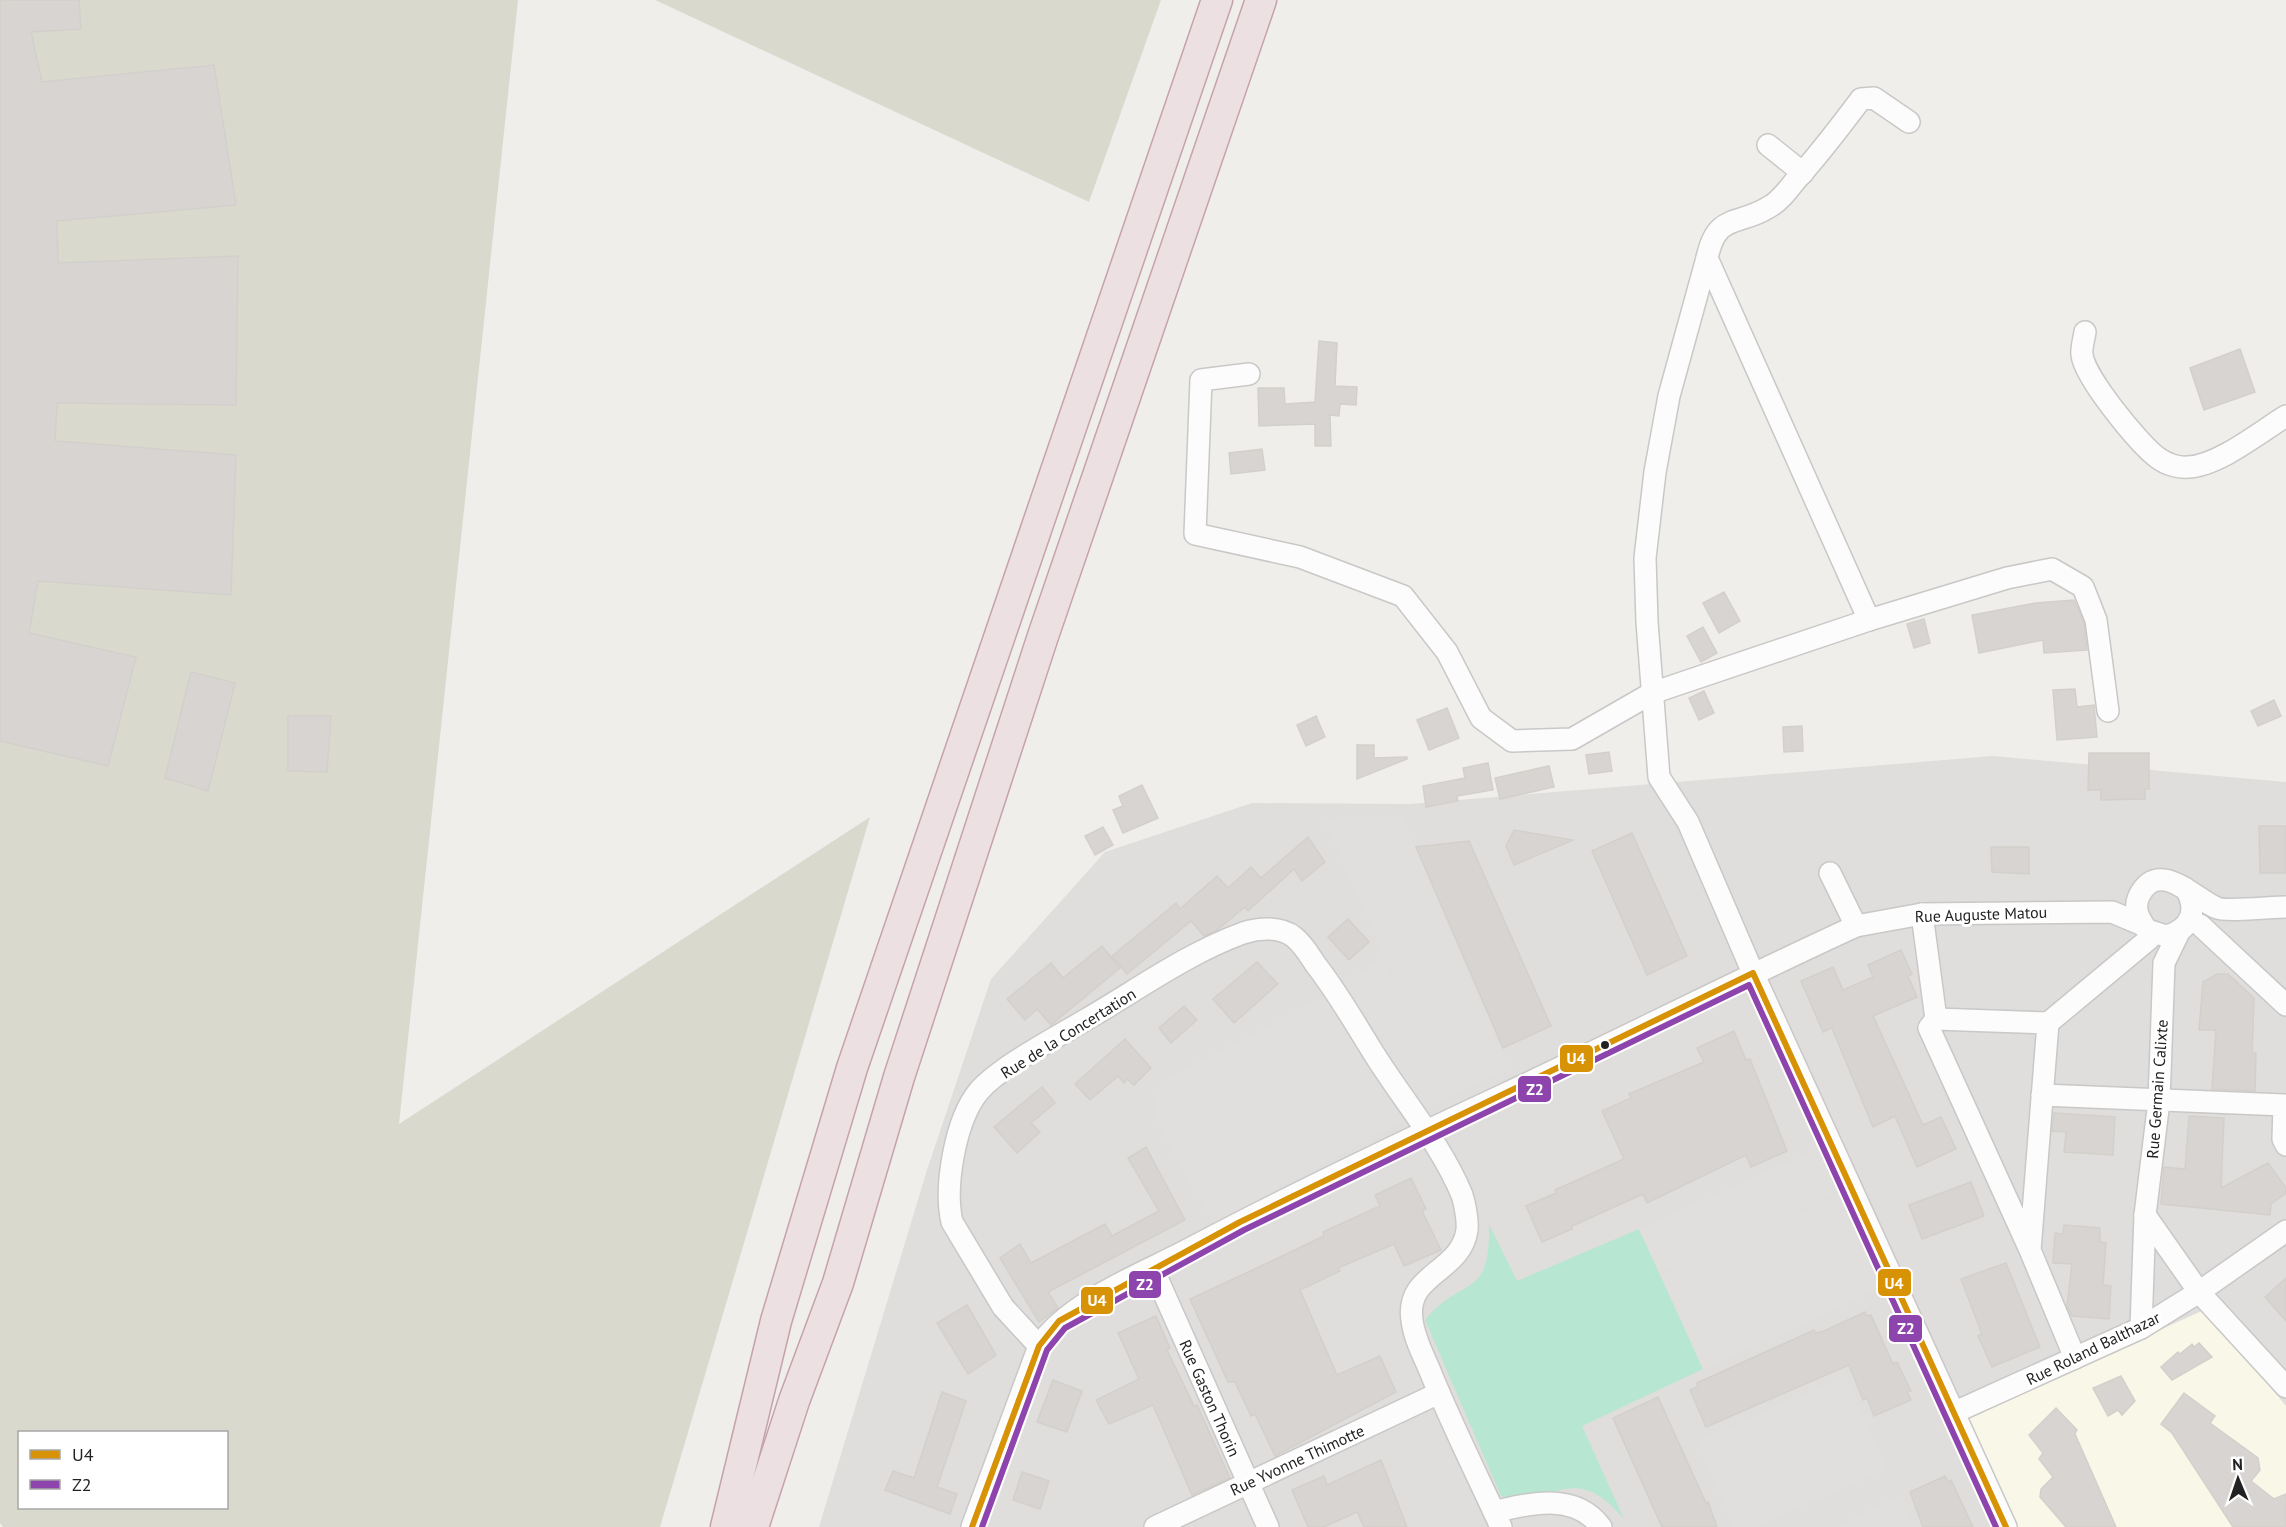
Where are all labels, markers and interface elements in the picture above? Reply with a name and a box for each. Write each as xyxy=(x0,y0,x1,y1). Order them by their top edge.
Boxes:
street label: Rue Auguste Matou xyxy=(1914,902,2048,926)
street label: Rue de la Concertation xyxy=(997,983,1139,1083)
street label: Rue Germain Calixte xyxy=(2142,1019,2172,1159)
unlabelled marker xyxy=(1599,1039,1611,1051)
line badge: U4 xyxy=(1559,1044,1594,1073)
text: U4 xyxy=(1566,1048,1586,1068)
line badge: Z2 xyxy=(1517,1075,1552,1103)
text: Z2 xyxy=(1526,1079,1544,1099)
line badge: U4 xyxy=(1877,1268,1912,1297)
line badge: Z2 xyxy=(1128,1270,1162,1299)
text: U4 xyxy=(1884,1273,1904,1293)
text: Z2 xyxy=(1136,1274,1154,1294)
line badge: U4 xyxy=(1080,1286,1114,1315)
text: U4 xyxy=(1087,1290,1107,1310)
street label: Rue Roland Balthazar xyxy=(2023,1307,2164,1389)
line badge: Z2 xyxy=(1888,1314,1923,1343)
text: Z2 xyxy=(1897,1318,1915,1338)
street label: Rue Gaston Thorin xyxy=(1175,1336,1245,1460)
street label: Rue Yvonne Thimotte xyxy=(1227,1420,1367,1500)
legend xyxy=(18,1431,228,1509)
text: U4 xyxy=(72,1443,94,1466)
north arrow xyxy=(2208,1449,2268,1509)
text: N xyxy=(2232,1454,2243,1474)
text: Z2 xyxy=(72,1473,92,1496)

